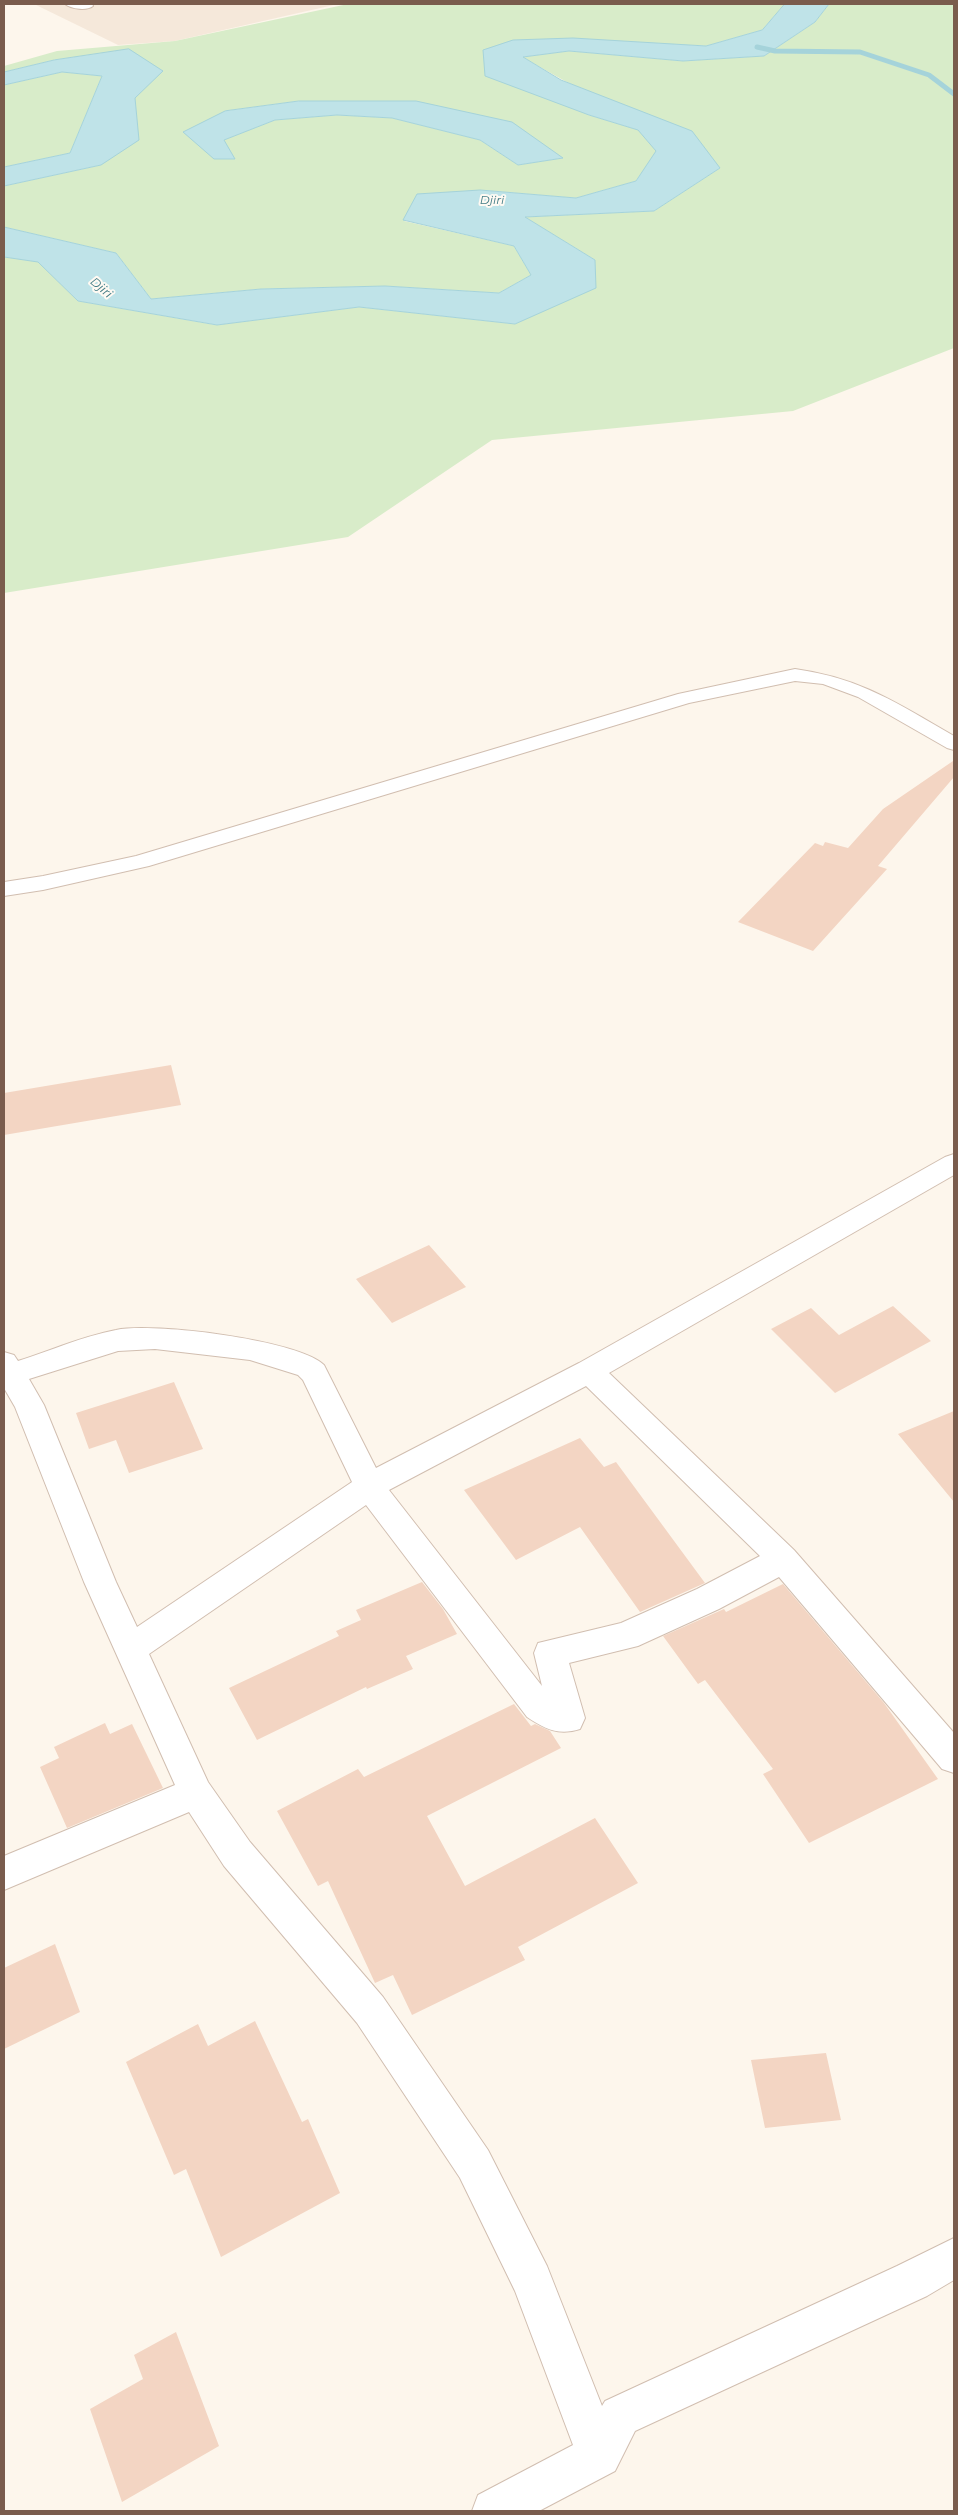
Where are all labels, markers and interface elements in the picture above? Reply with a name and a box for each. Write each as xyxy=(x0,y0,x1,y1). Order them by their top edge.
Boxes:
water label: Djiri xyxy=(480,193,504,207)
water label: Djiri xyxy=(87,275,115,301)

